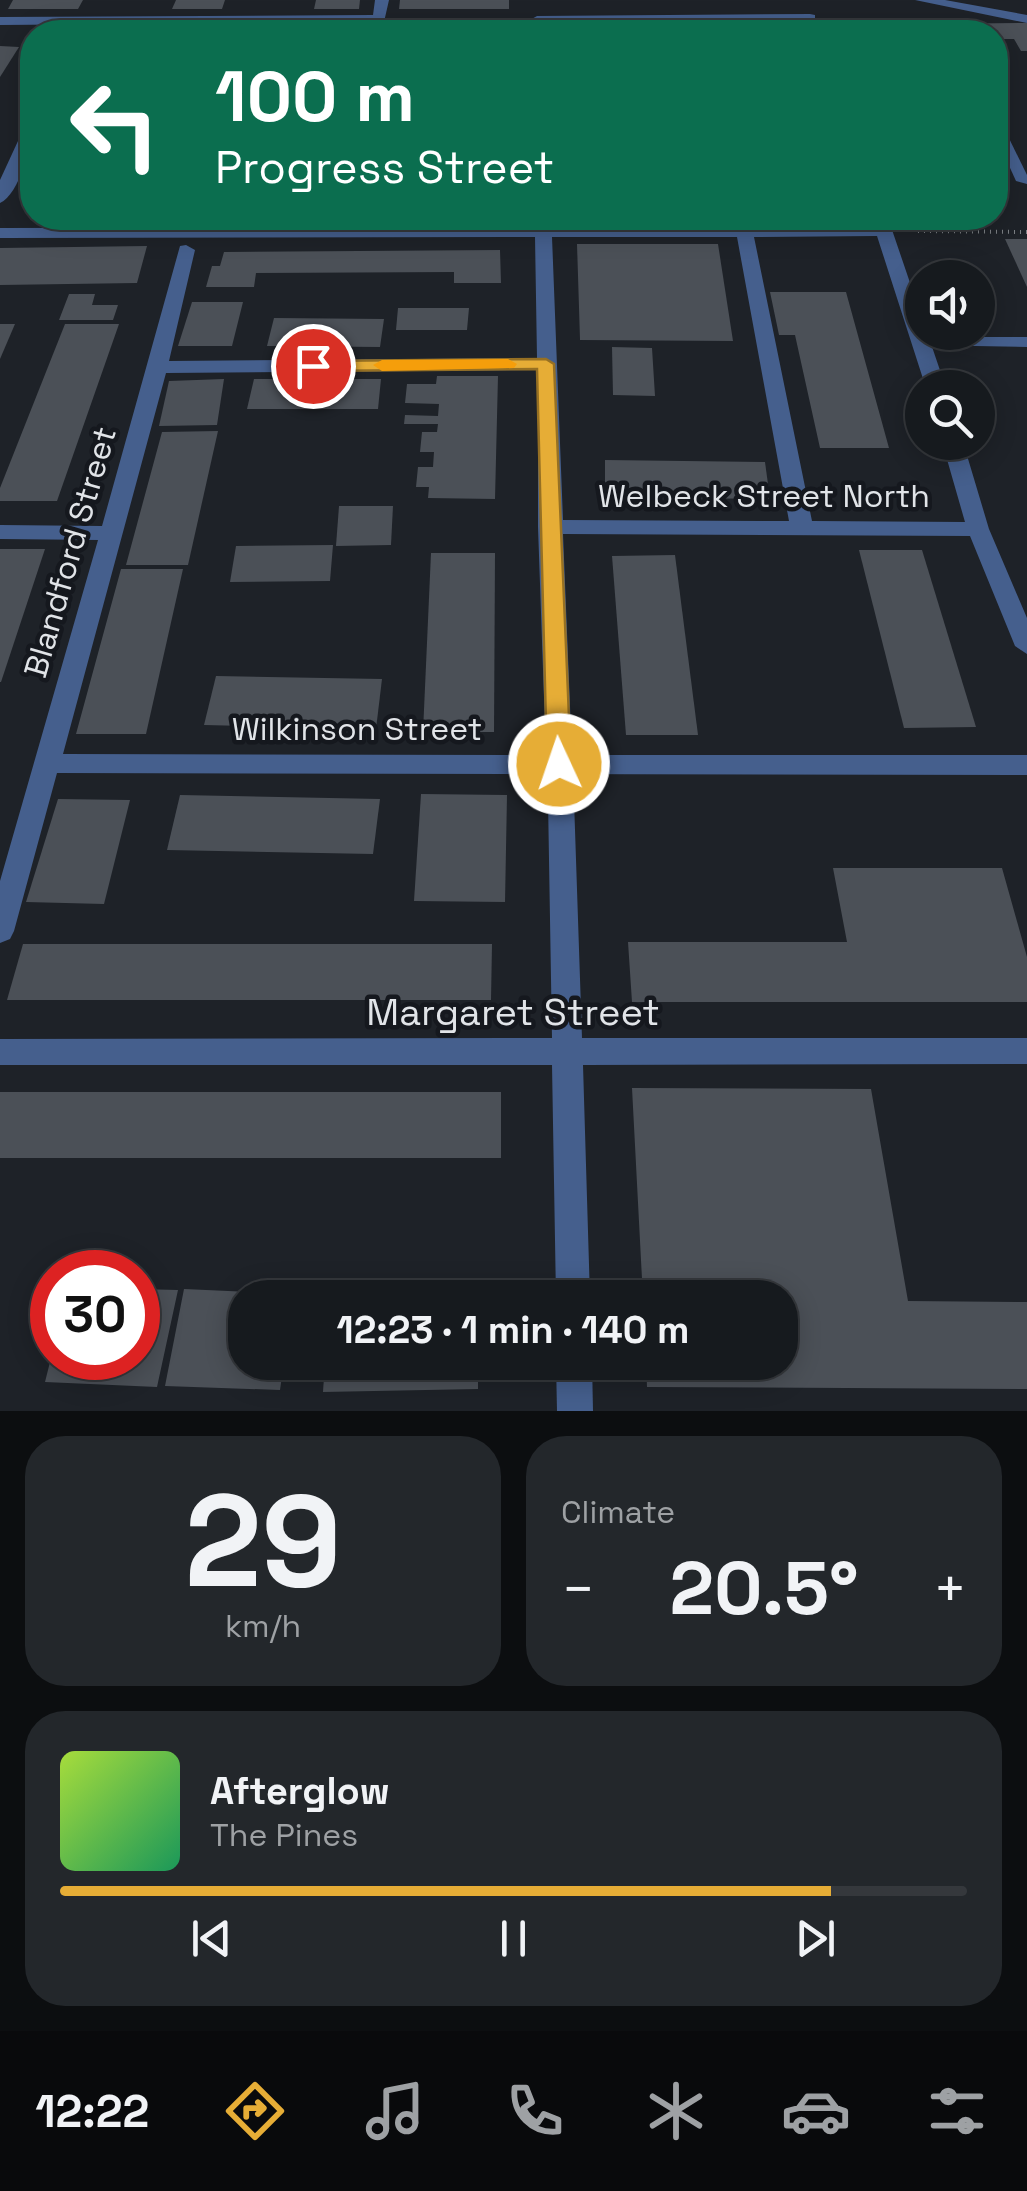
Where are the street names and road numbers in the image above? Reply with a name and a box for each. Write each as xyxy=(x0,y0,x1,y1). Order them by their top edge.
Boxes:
street label: Blandford Street xyxy=(15,422,125,682)
street label: Welbeck Street North xyxy=(598,476,930,516)
street label: Wilkinson Street xyxy=(232,709,482,749)
street label: Margaret Street xyxy=(366,988,660,1036)

